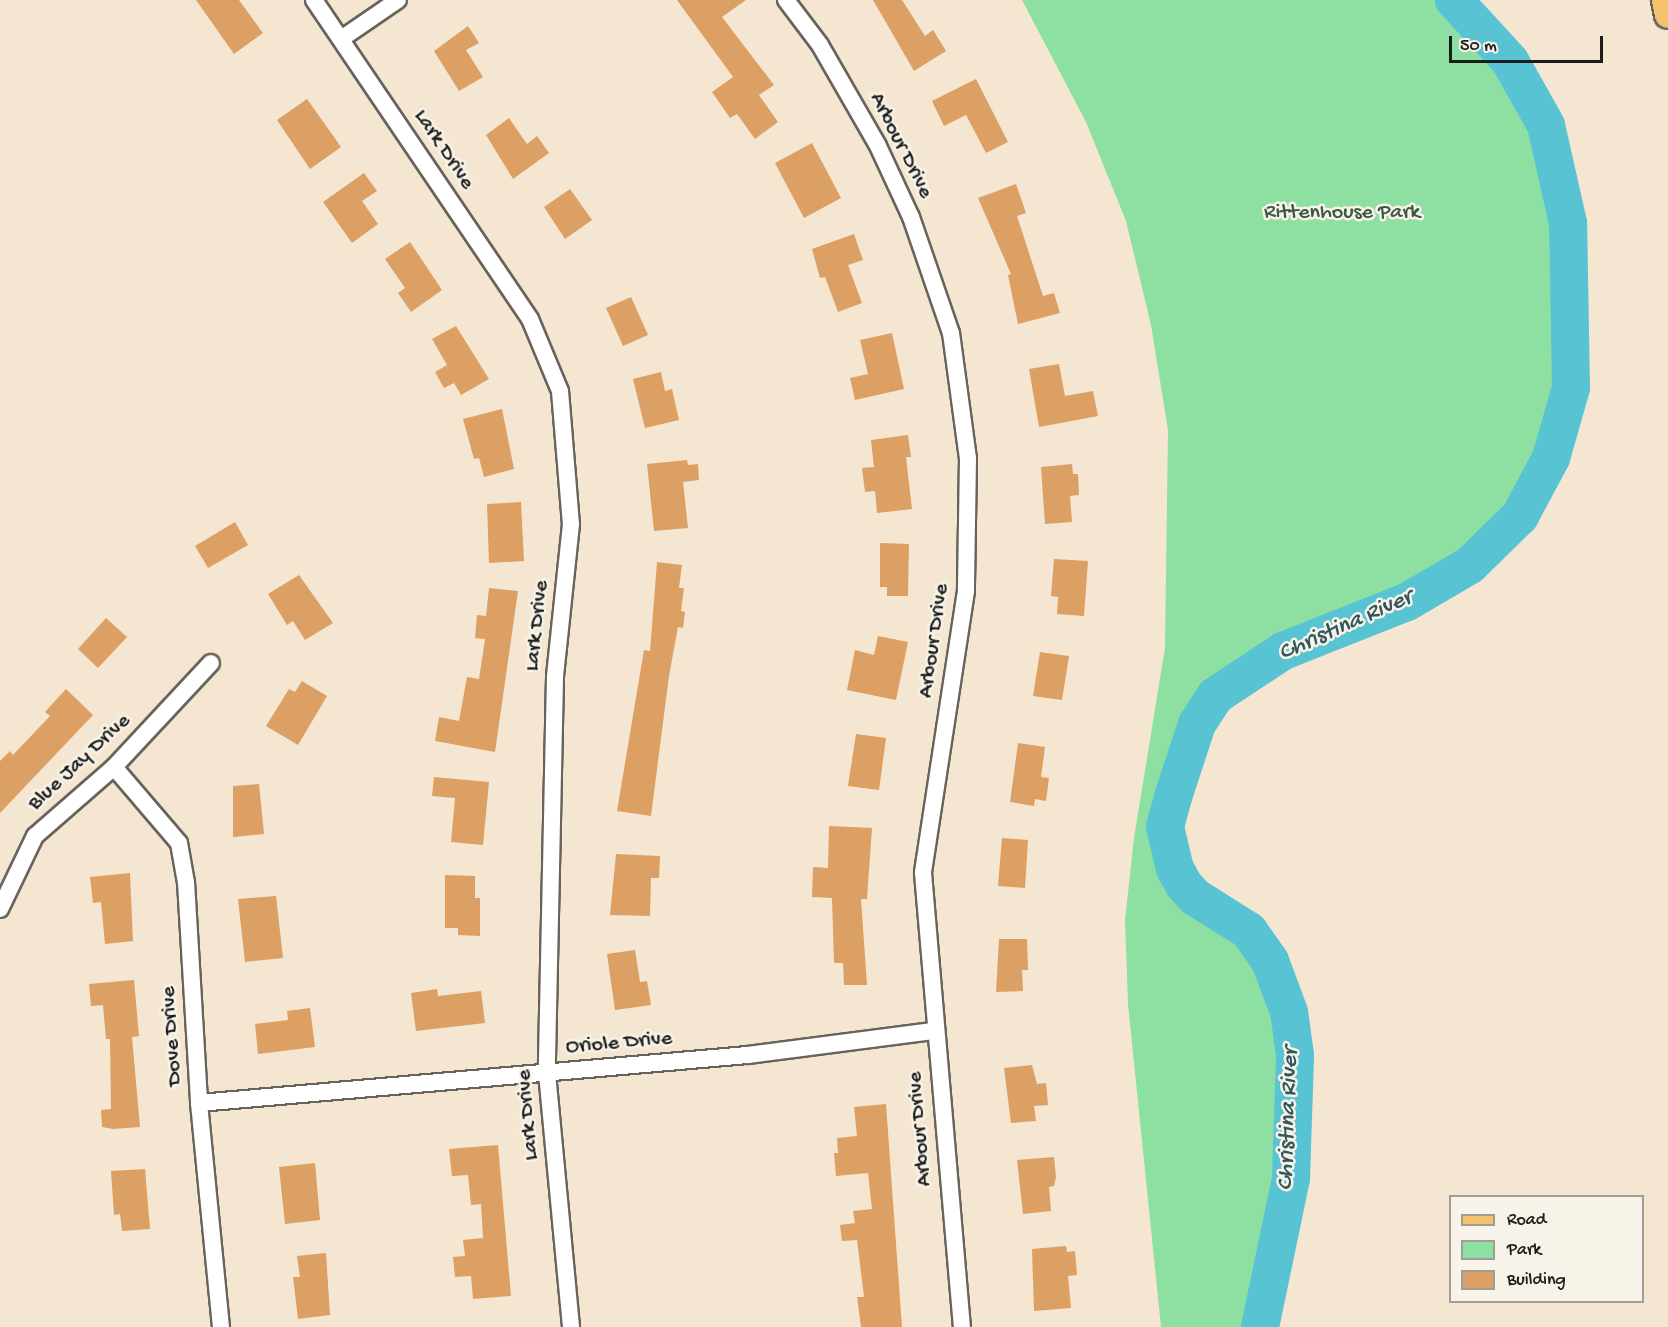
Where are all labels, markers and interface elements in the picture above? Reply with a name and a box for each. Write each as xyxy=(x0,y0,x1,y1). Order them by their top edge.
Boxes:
scale bar xyxy=(1452,24,1606,62)
text: 50 m xyxy=(1460,36,1497,57)
street label: Arbour Drive xyxy=(862,89,938,203)
street label: Lark Drive xyxy=(407,105,479,195)
park label: Rittenhouse Park xyxy=(1264,201,1420,227)
street label: Lark Drive xyxy=(520,579,556,673)
street label: Arbour Drive xyxy=(914,582,956,700)
water label: Christina River xyxy=(1275,584,1417,668)
street label: Blue Jay Drive xyxy=(23,709,137,817)
street label: Dove Drive xyxy=(156,985,190,1087)
street label: Oriole Drive xyxy=(565,1026,673,1062)
water label: Christina River xyxy=(1272,1047,1306,1191)
street label: Lark Drive xyxy=(512,1069,546,1161)
street label: Arbour Drive xyxy=(903,1071,939,1187)
legend xyxy=(1449,1195,1644,1303)
text: Road xyxy=(1507,1210,1546,1231)
text: Park xyxy=(1507,1240,1541,1261)
text: Building xyxy=(1507,1270,1566,1291)

